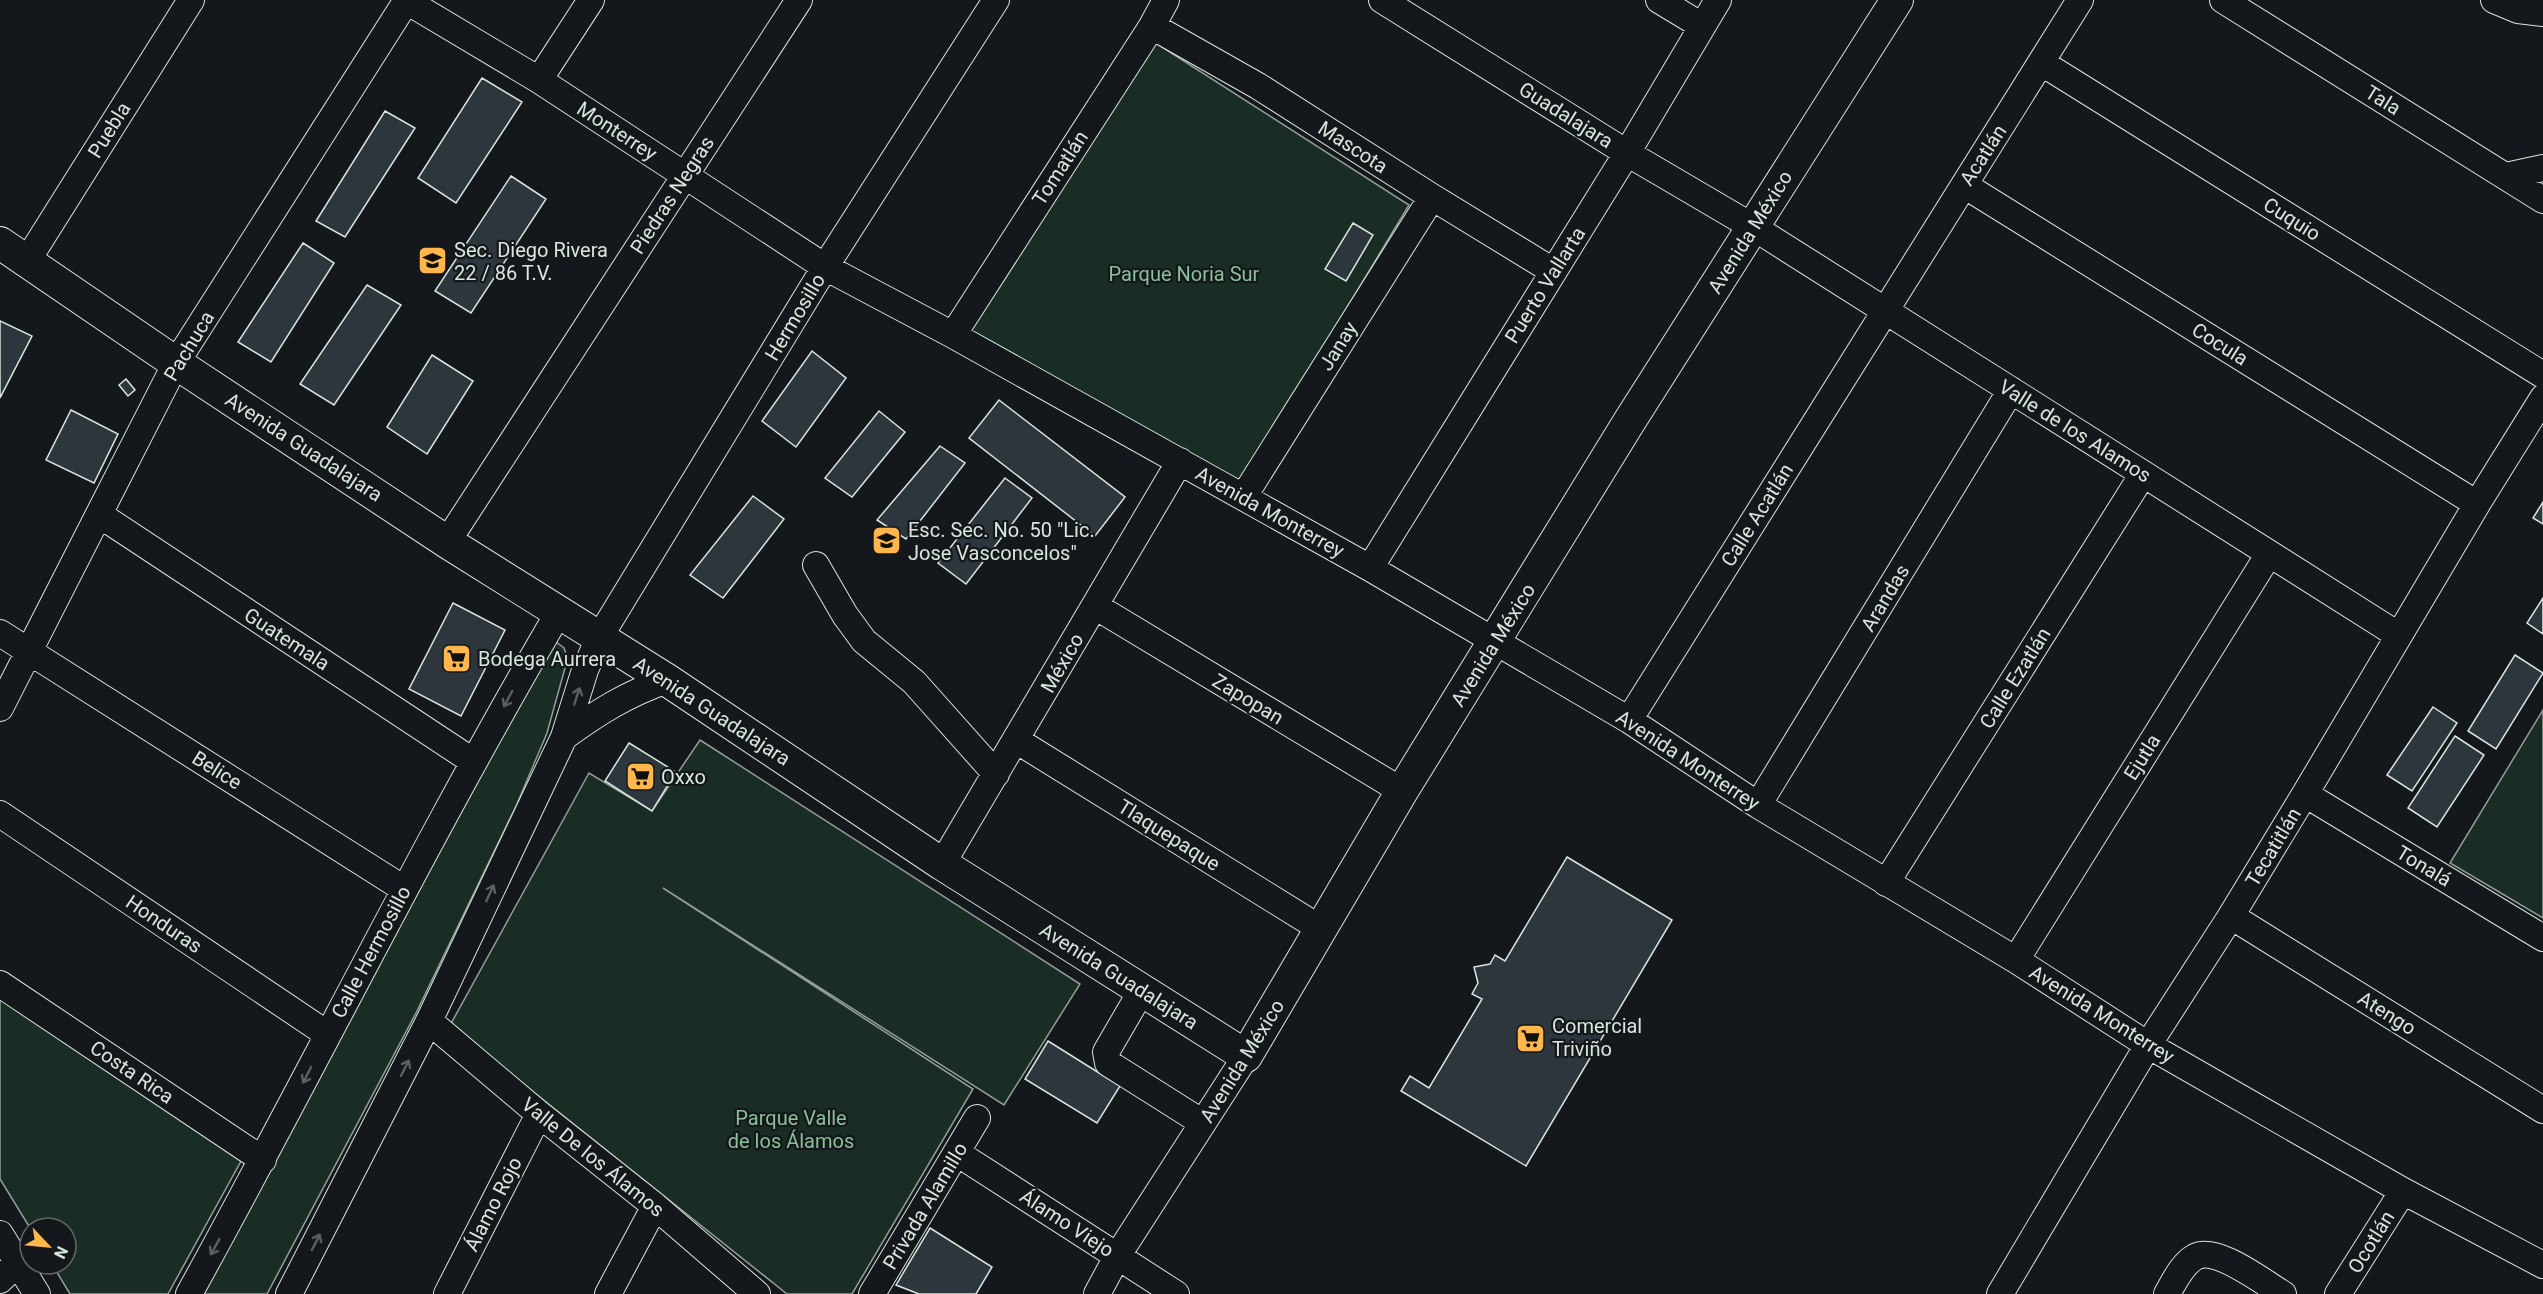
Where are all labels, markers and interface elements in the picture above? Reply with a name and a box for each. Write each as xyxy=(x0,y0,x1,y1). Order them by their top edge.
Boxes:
street label: Guadalajara xyxy=(1515,77,1617,153)
street label: Tala xyxy=(2361,80,2405,120)
street label: Monterrey xyxy=(573,96,662,166)
street label: Puebla xyxy=(83,98,135,162)
street label: Mascota xyxy=(1314,116,1392,178)
street label: Acatlán xyxy=(1954,120,2012,190)
street label: Tomatlán xyxy=(1027,126,1093,210)
street label: Piedras Negras xyxy=(625,132,719,258)
street label: Avenida México xyxy=(1703,166,1797,298)
street label: Cuquio xyxy=(2259,192,2325,246)
street label: Puerto Vallarta xyxy=(1500,222,1590,348)
place label: Sec. Diego Rivera 22 / 86 T.V. xyxy=(454,238,608,285)
school or university icon: Sec. Diego Rivera 22 / 86 T.V. xyxy=(417,245,449,277)
park label: Parque Noria Sur xyxy=(1109,262,1260,286)
street label: Hermosillo xyxy=(760,269,830,365)
street label: Pachuca xyxy=(159,307,219,385)
street label: Janay xyxy=(1314,317,1363,375)
street label: Cocula xyxy=(2187,317,2253,371)
street label: Valle de los Alamos xyxy=(1994,374,2156,488)
street label: Avenida Guadalajara xyxy=(221,387,387,507)
street label: Calle Acatlán xyxy=(1716,459,1798,571)
street label: Avenida Monterrey xyxy=(1192,461,1349,563)
place label: Esc. Sec. No. 50 "Lic. Jose Vasconcelos" xyxy=(908,518,1095,565)
school or university icon: Esc. Sec. No. 50 "Lic. Jose Vasconcelos" xyxy=(871,525,903,557)
street label: Arandas xyxy=(1856,560,1914,636)
street label: Avenida México xyxy=(1446,579,1540,711)
street label: Guatemala xyxy=(240,603,334,675)
street label: Calle Ezatlán xyxy=(1974,623,2056,733)
street label: México xyxy=(1035,629,1089,697)
supermarket icon: Bodega Aurrera xyxy=(441,643,473,675)
place label: Bodega Aurrera xyxy=(478,647,616,671)
street label: Avenida Guadalajara xyxy=(629,651,795,771)
street label: Zapopan xyxy=(1208,668,1288,730)
one-way arrow xyxy=(572,687,583,706)
one-way arrow xyxy=(502,690,513,708)
street label: Avenida Monterrey xyxy=(1612,705,1765,816)
street label: Ejutla xyxy=(2119,730,2165,784)
street label: Belice xyxy=(188,746,246,794)
supermarket icon: Oxxo xyxy=(624,761,656,793)
place label: Oxxo xyxy=(661,765,706,789)
street label: Tlaquepaque xyxy=(1114,794,1224,876)
street label: Tecatitlán xyxy=(2240,803,2306,891)
street label: Tonalá xyxy=(2392,840,2456,892)
street label: Calle Hermosillo xyxy=(326,882,416,1022)
one-way arrow xyxy=(484,884,496,902)
street label: Honduras xyxy=(121,890,207,958)
street label: Avenida Guadalajara xyxy=(1035,918,1203,1034)
street label: Avenida Monterrey xyxy=(2025,960,2179,1068)
street label: Atengo xyxy=(2354,986,2420,1040)
street label: Avenida México xyxy=(1195,995,1289,1127)
place label: Comercial Triviño xyxy=(1552,1014,1642,1061)
supermarket icon: Comercial Triviño xyxy=(1515,1022,1547,1054)
street label: Costa Rica xyxy=(86,1035,178,1109)
one-way arrow xyxy=(400,1060,411,1078)
one-way arrow xyxy=(301,1065,312,1083)
street label: Valle De los Álamos xyxy=(517,1092,669,1222)
park label: Parque Valle de los Álamos xyxy=(728,1106,854,1153)
street label: Privada Alamillo xyxy=(878,1138,972,1274)
street label: Álamo Rojo xyxy=(459,1153,527,1255)
street label: Álamo Viejo xyxy=(1016,1184,1118,1262)
street label: Ocotlán xyxy=(2343,1206,2399,1278)
north arrow xyxy=(18,1216,78,1276)
one-way arrow xyxy=(310,1234,322,1251)
one-way arrow xyxy=(209,1237,220,1255)
text: N xyxy=(50,1243,72,1262)

